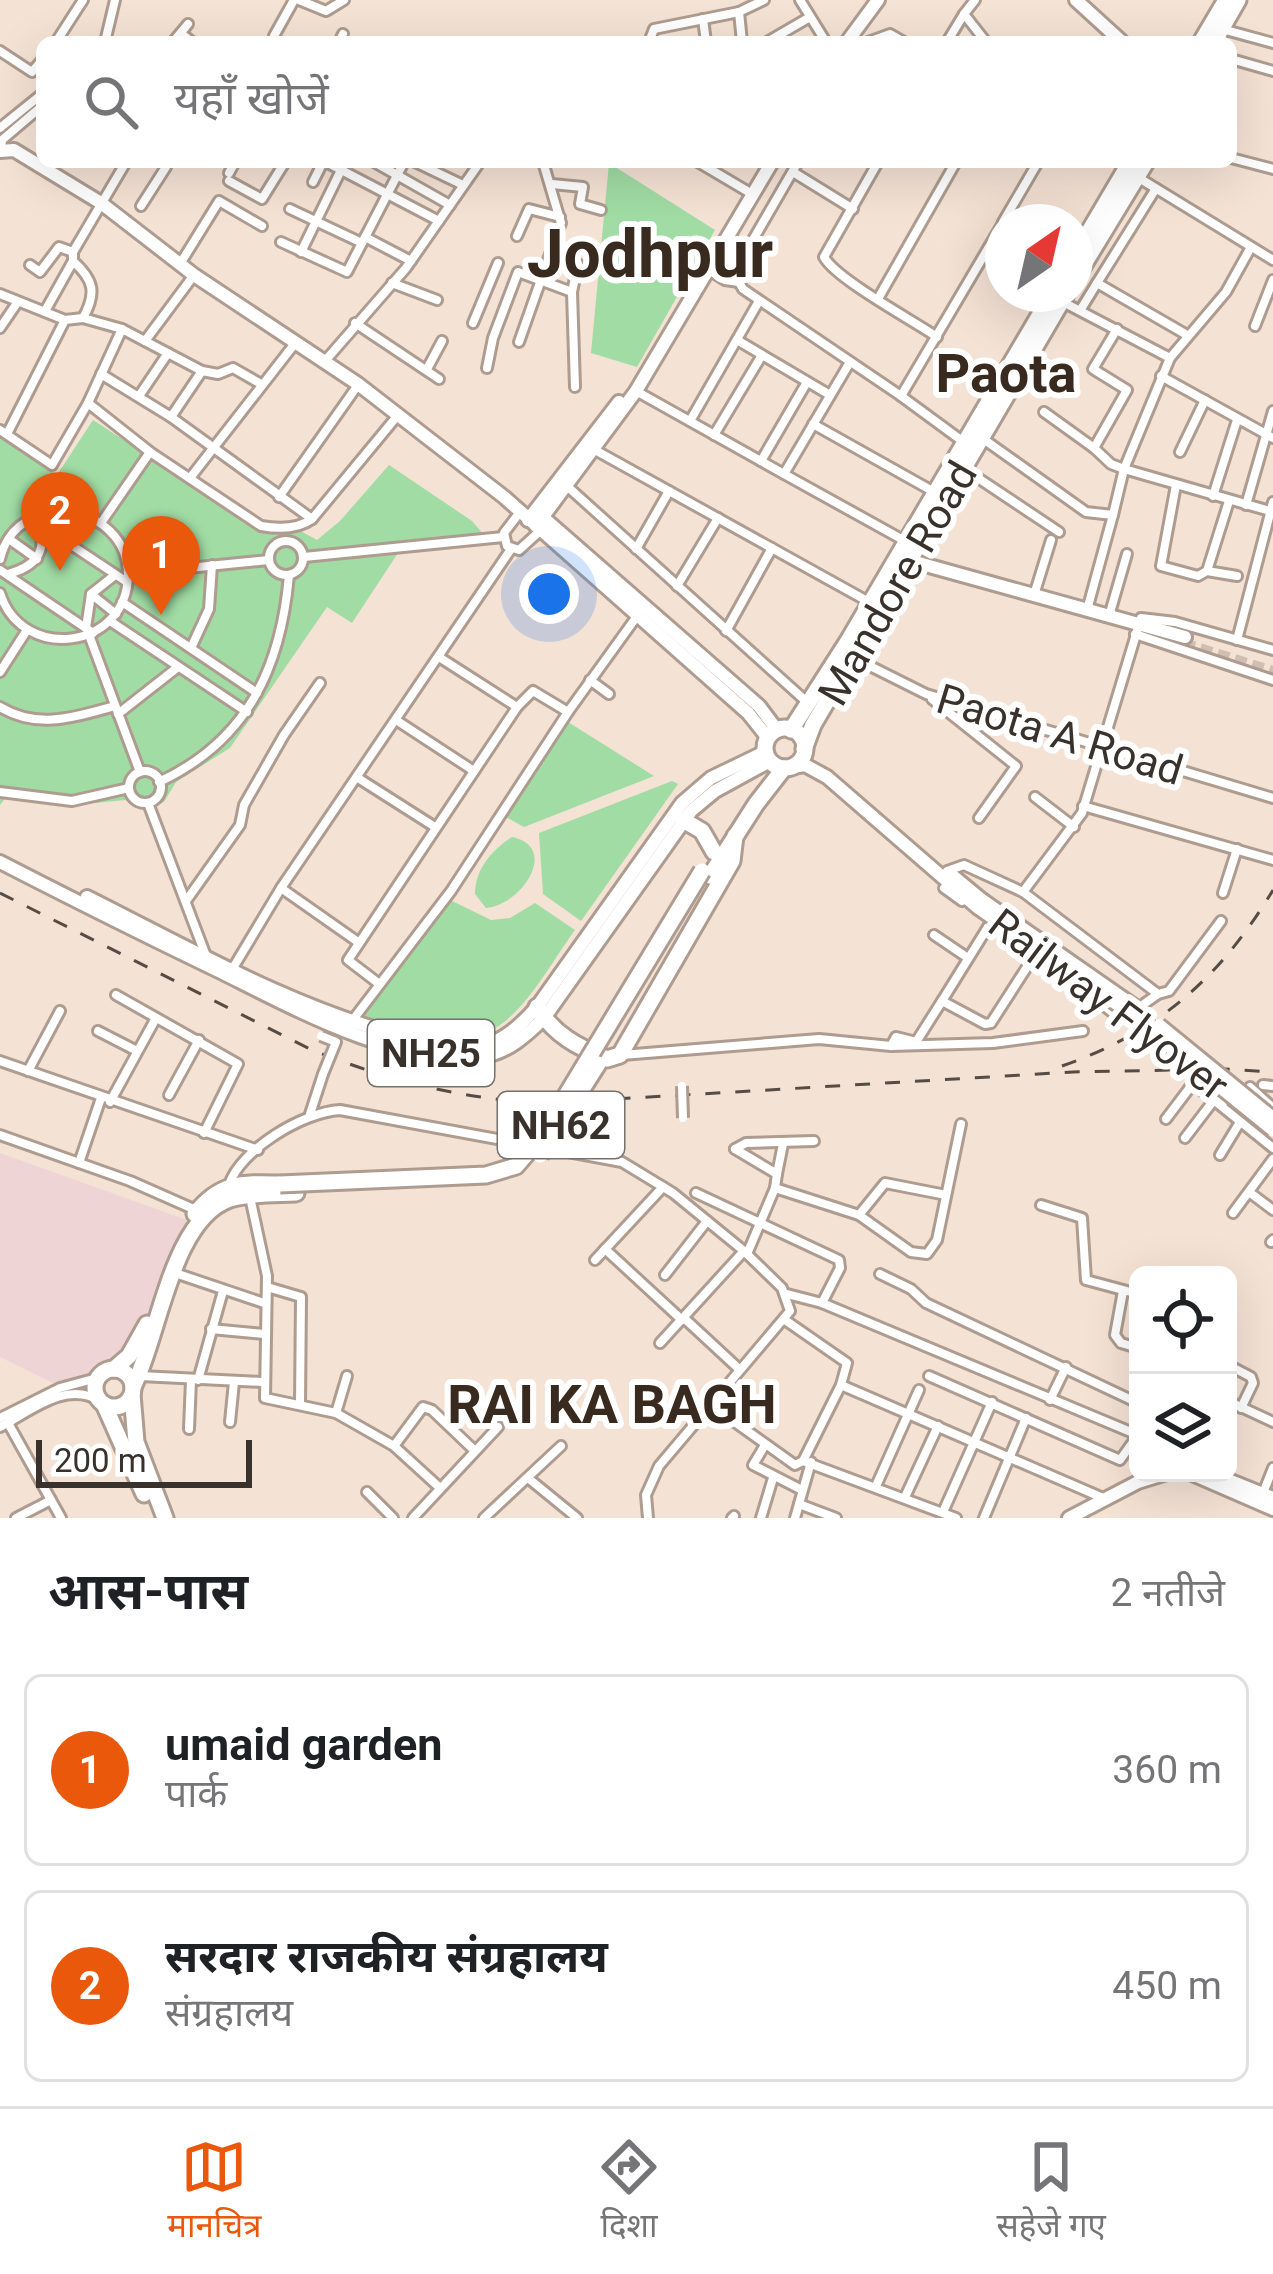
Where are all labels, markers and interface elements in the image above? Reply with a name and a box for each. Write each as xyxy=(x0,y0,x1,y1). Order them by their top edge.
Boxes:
search box xyxy=(36,36,1237,168)
icon: search xyxy=(78,69,144,135)
text: यहाँ खोजें xyxy=(174,72,329,125)
north arrow xyxy=(985,204,1093,312)
district label: Jodhpur xyxy=(527,216,773,293)
district label: Paota xyxy=(935,342,1077,405)
street label: Mandore Road xyxy=(808,453,987,714)
pin: 2 xyxy=(21,472,99,571)
pin: 1 xyxy=(122,516,200,615)
your location xyxy=(519,564,579,624)
street label: Paota A Road xyxy=(931,674,1189,795)
street label: Railway Flyover xyxy=(979,899,1238,1110)
road number: NH25 xyxy=(368,1020,494,1086)
road number: NH62 xyxy=(498,1092,624,1158)
map controls xyxy=(1129,1266,1237,1482)
button: locate xyxy=(1129,1266,1237,1374)
district label: RAI KA BAGH xyxy=(447,1373,777,1436)
button: layers xyxy=(1129,1374,1237,1482)
scale bar xyxy=(36,1434,252,1487)
text: 200 m xyxy=(54,1441,147,1480)
text: आस-पास xyxy=(48,1562,248,1621)
text: 2 नतीजे xyxy=(1110,1570,1225,1616)
text: umaid garden xyxy=(165,1718,442,1771)
text: 1 xyxy=(79,1747,101,1793)
text: 360 m xyxy=(1112,1747,1222,1793)
text: पार्क xyxy=(165,1771,227,1817)
text: सरदार राजकीय संग्रहालय xyxy=(165,1930,608,1983)
text: 2 xyxy=(79,1963,101,2009)
text: 450 m xyxy=(1112,1963,1222,2009)
text: संग्रहालय xyxy=(165,1990,293,2036)
tab: मानचित्र xyxy=(167,2134,262,2250)
tab: दिशा xyxy=(596,2134,662,2250)
tab: सहेजे गए xyxy=(996,2134,1106,2250)

